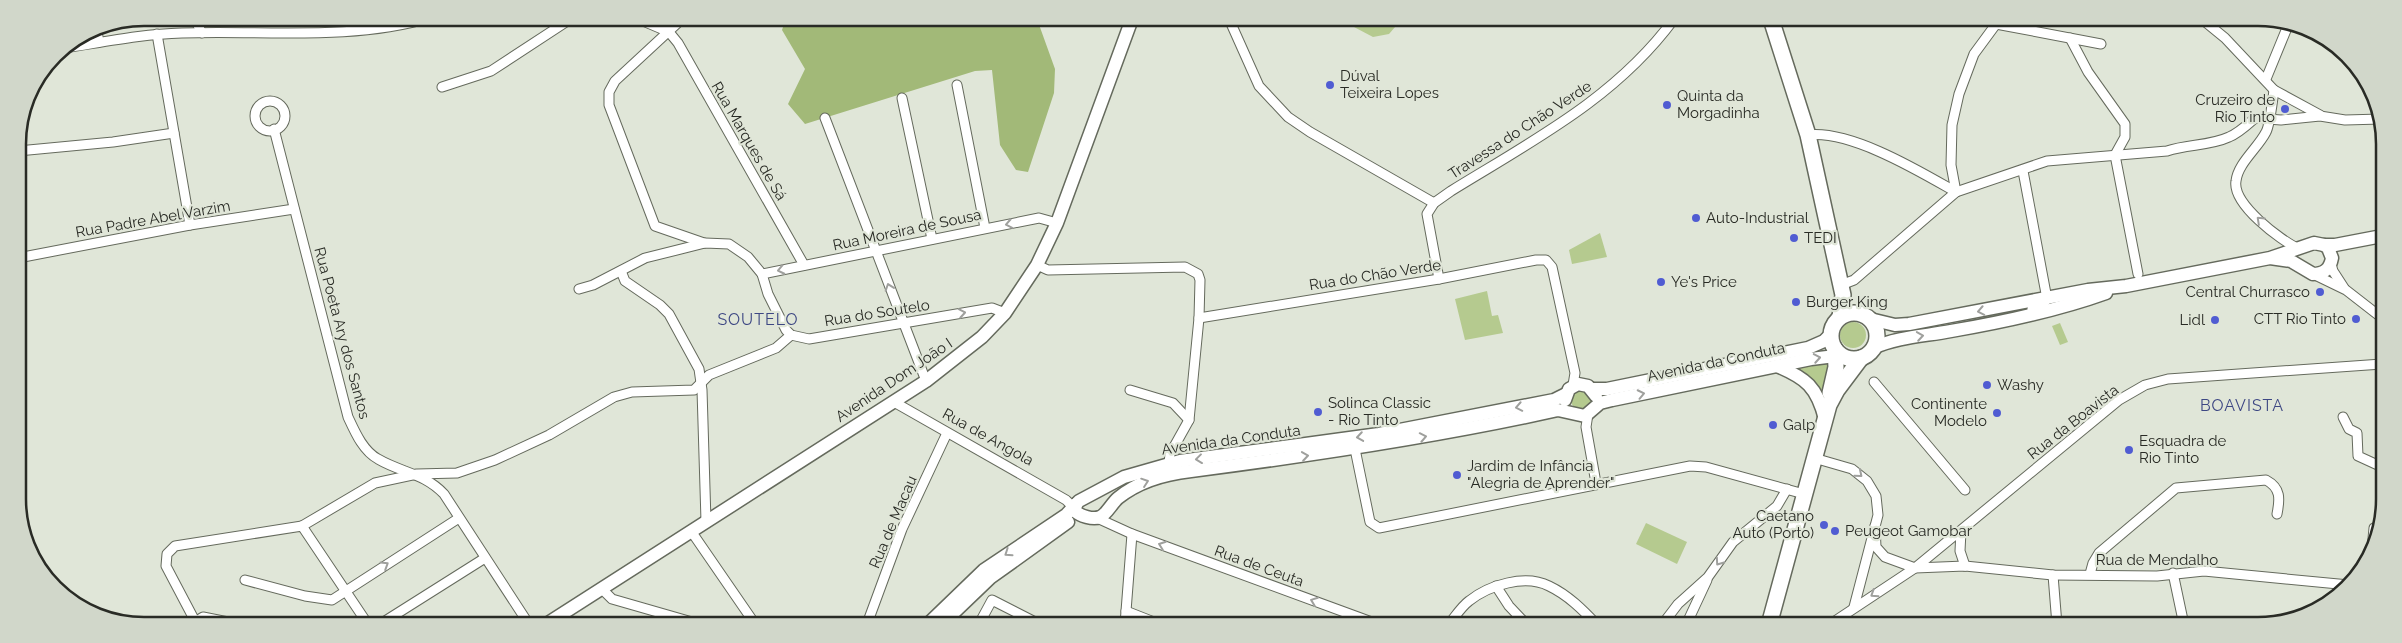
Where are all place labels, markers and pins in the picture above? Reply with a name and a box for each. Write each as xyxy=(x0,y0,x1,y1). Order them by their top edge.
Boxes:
place label: Dúval Teixeira Lopes xyxy=(1340,67,1439,102)
marker: Dúval Teixeira Lopes xyxy=(1324,79,1336,91)
place label: Quinta da Morgadinha xyxy=(1677,87,1760,122)
place label: Cruzeiro de Rio Tinto xyxy=(2195,91,2275,126)
marker: Quinta da Morgadinha xyxy=(1661,99,1673,111)
marker: Cruzeiro de Rio Tinto xyxy=(2279,103,2291,115)
place label: Auto-Industrial xyxy=(1706,209,1810,227)
marker: Auto-Industrial xyxy=(1690,212,1702,224)
place label: TEDI xyxy=(1804,229,1837,247)
marker: TEDI xyxy=(1788,232,1800,244)
place label: Ye's Price xyxy=(1671,273,1737,291)
marker: Ye's Price xyxy=(1655,276,1667,288)
place label: Central Churrasco xyxy=(2185,283,2310,301)
marker: Central Churrasco xyxy=(2314,286,2326,298)
place label: Burger King xyxy=(1806,293,1888,311)
marker: Burger King xyxy=(1790,296,1802,308)
place label: CTT Rio Tinto xyxy=(2254,310,2346,328)
place label: Lidl xyxy=(2180,311,2206,329)
marker: CTT Rio Tinto xyxy=(2350,313,2362,325)
marker: Lidl xyxy=(2209,314,2221,326)
place label: Washy xyxy=(1997,376,2044,394)
marker: Washy xyxy=(1981,379,1993,391)
place label: Solinca Classic - Rio Tinto xyxy=(1328,394,1431,429)
place label: Continente Modelo xyxy=(1911,395,1987,430)
marker: Solinca Classic - Rio Tinto xyxy=(1312,406,1324,418)
marker: Continente Modelo xyxy=(1991,407,2003,419)
place label: Galp xyxy=(1783,416,1815,434)
marker: Galp xyxy=(1767,419,1779,431)
place label: Esquadra de Rio Tinto xyxy=(2139,432,2227,467)
marker: Esquadra de Rio Tinto xyxy=(2123,444,2135,456)
place label: Jardim de Infância "Alegria de Aprender" xyxy=(1467,457,1614,492)
marker: Jardim de Infância "Alegria de Aprender" xyxy=(1451,469,1463,481)
place label: Caetano Auto (Porto) xyxy=(1733,507,1814,542)
marker: Caetano Auto (Porto) xyxy=(1818,519,1830,531)
place label: Peugeot Gamobar xyxy=(1845,522,1973,540)
marker: Peugeot Gamobar xyxy=(1829,525,1841,537)

